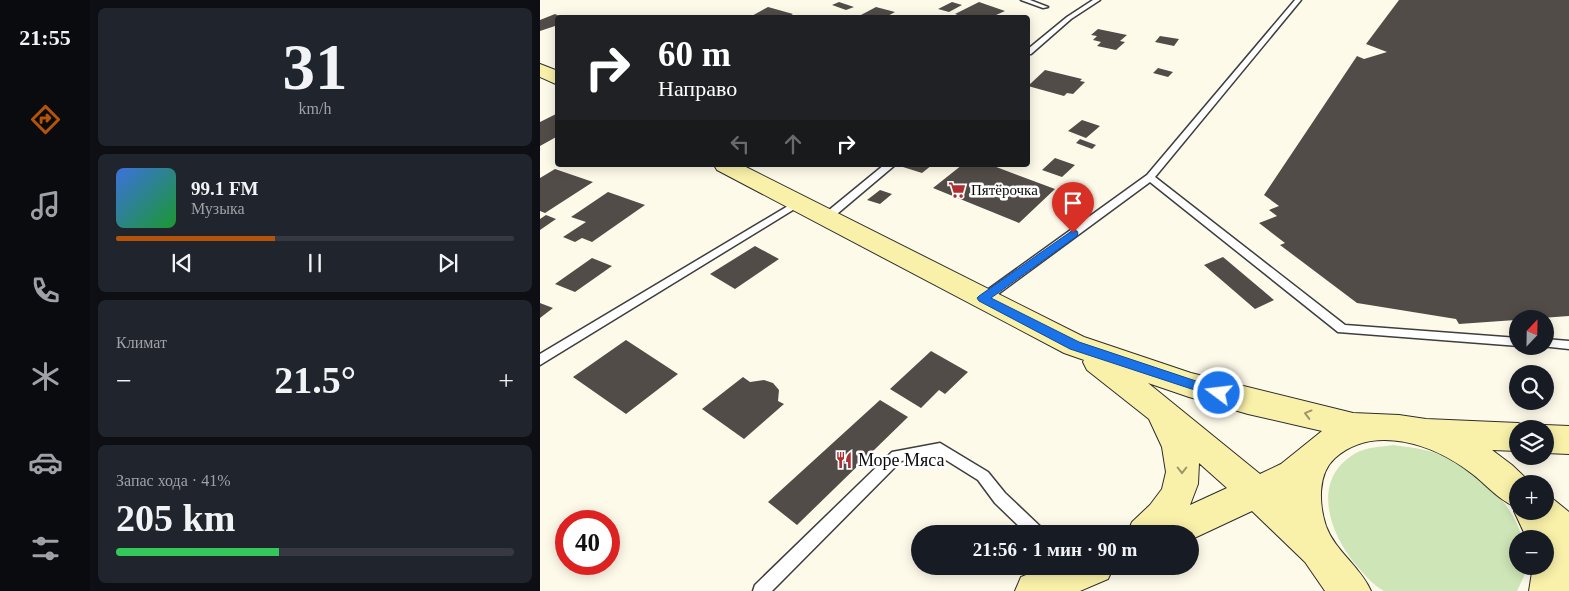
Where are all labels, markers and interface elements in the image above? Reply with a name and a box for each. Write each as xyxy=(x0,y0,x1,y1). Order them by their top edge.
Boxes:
text: 21:55 xyxy=(19,25,71,50)
text: 31 xyxy=(283,31,348,103)
icon: right xyxy=(575,35,640,100)
text: 60 m xyxy=(658,35,731,74)
text: Направо xyxy=(658,76,737,101)
text: km/h xyxy=(299,100,331,117)
icon: directions xyxy=(28,102,63,137)
icon: left xyxy=(726,130,754,158)
icon: ahead xyxy=(779,130,807,158)
icon: right xyxy=(832,130,860,158)
text: 99.1 FM xyxy=(191,178,259,199)
supermarket icon: Пятёрочка xyxy=(947,180,967,200)
place label: Пятёрочка xyxy=(971,182,1038,198)
pin xyxy=(1052,182,1094,233)
icon: music xyxy=(28,188,63,223)
icon: arrive xyxy=(1059,189,1087,217)
text: Музыка xyxy=(191,200,245,217)
icon: previous xyxy=(168,249,196,277)
icon: pause xyxy=(301,249,329,277)
icon: next xyxy=(434,249,462,277)
icon: phone xyxy=(28,273,63,308)
north arrow xyxy=(1509,310,1554,355)
map controls xyxy=(1509,310,1554,575)
text: Климат xyxy=(116,334,167,351)
icon: climate xyxy=(28,359,63,394)
text: 21.5° xyxy=(274,359,356,401)
text: − xyxy=(116,365,132,396)
text: + xyxy=(498,365,514,396)
button: search xyxy=(1509,365,1554,410)
position arrow xyxy=(1192,366,1244,418)
one-way arrow xyxy=(1305,409,1313,419)
button: layers xyxy=(1509,420,1554,465)
icon: car xyxy=(28,445,63,480)
restaurant icon: Море Мяса xyxy=(834,450,854,470)
place label: Море Мяса xyxy=(858,450,945,470)
one-way arrow xyxy=(1177,467,1187,475)
text: Запас хода · 41% xyxy=(116,472,231,489)
button: + xyxy=(1509,475,1554,520)
text: 205 km xyxy=(116,497,235,539)
speed limit sign: 40 xyxy=(555,510,620,575)
button: − xyxy=(1509,530,1554,575)
icon: filters xyxy=(28,531,63,566)
text: 21:56 · 1 мин · 90 m xyxy=(973,539,1137,560)

